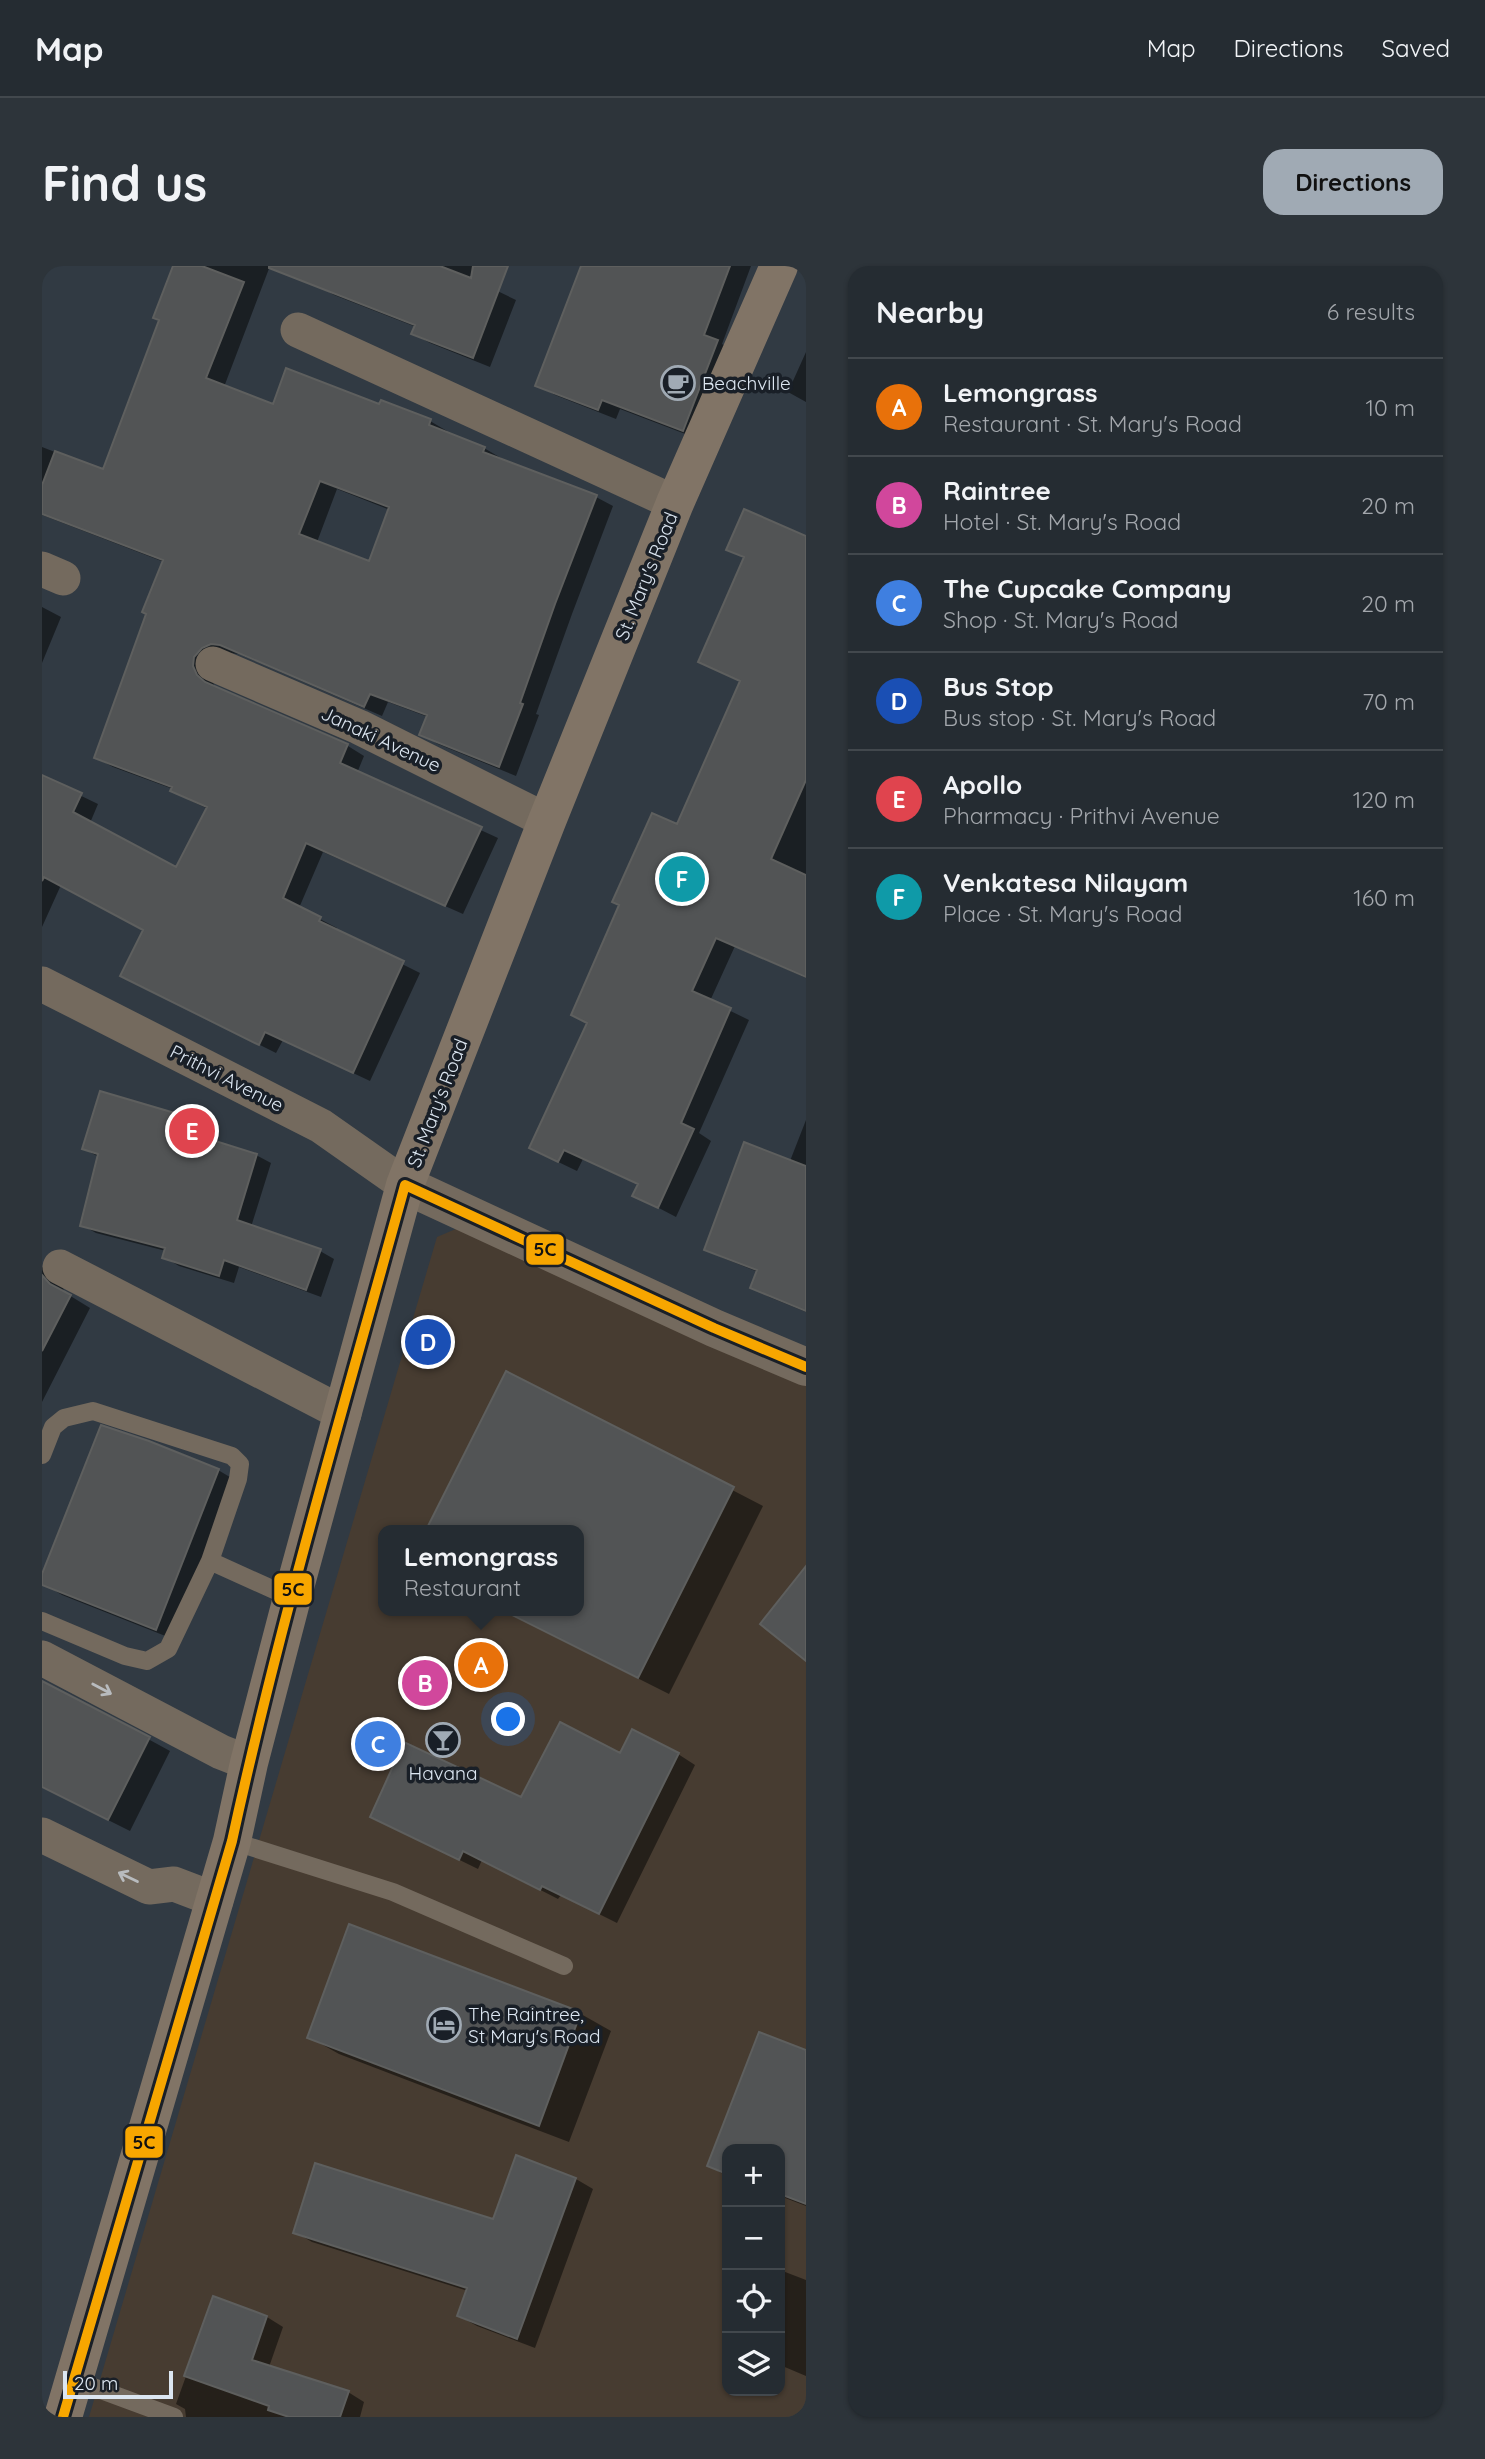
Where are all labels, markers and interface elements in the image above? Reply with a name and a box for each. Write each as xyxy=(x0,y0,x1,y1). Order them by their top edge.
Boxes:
text: Map xyxy=(35,28,103,69)
text: Map xyxy=(1147,33,1196,63)
text: Directions xyxy=(1234,33,1344,63)
text: Saved xyxy=(1382,33,1450,63)
button: Directions xyxy=(1263,149,1443,215)
text: Find us xyxy=(42,152,207,213)
text: Nearby xyxy=(876,293,984,331)
text: 6 results xyxy=(1327,297,1415,326)
cafe icon: Beachville xyxy=(659,364,697,402)
place label: Beachville xyxy=(702,371,791,395)
text: Lemongrass xyxy=(943,376,1098,409)
text: A xyxy=(892,393,906,422)
text: 10 m xyxy=(1366,393,1415,422)
text: Restaurant · St. Mary's Road xyxy=(943,409,1242,438)
text: Raintree xyxy=(943,474,1051,507)
text: B xyxy=(891,491,907,520)
text: 20 m xyxy=(1361,491,1415,520)
text: Hotel · St. Mary's Road xyxy=(943,507,1181,536)
street label: St. Mary's Road xyxy=(609,508,683,644)
text: The Cupcake Company xyxy=(943,572,1232,605)
text: C xyxy=(892,589,906,618)
text: 20 m xyxy=(1361,589,1415,618)
text: Shop · St. Mary's Road xyxy=(943,605,1178,634)
text: Bus Stop xyxy=(943,670,1054,703)
text: D xyxy=(891,687,907,716)
text: 70 m xyxy=(1362,687,1415,716)
street label: Janaki Avenue xyxy=(317,701,445,777)
text: Bus stop · St. Mary's Road xyxy=(943,703,1216,732)
text: Apollo xyxy=(943,768,1022,801)
text: E xyxy=(892,785,906,814)
text: 120 m xyxy=(1353,785,1415,814)
text: Pharmacy · Prithvi Avenue xyxy=(943,801,1220,830)
pin: F xyxy=(659,853,705,905)
text: Venkatesa Nilayam xyxy=(943,866,1188,899)
text: F xyxy=(893,883,905,912)
text: 160 m xyxy=(1353,883,1415,912)
text: Place · St. Mary's Road xyxy=(943,899,1183,928)
street label: St. Mary's Road xyxy=(401,1035,473,1171)
street label: Prithvi Avenue xyxy=(166,1039,288,1117)
pin: E xyxy=(169,1105,215,1157)
line badge: 5C xyxy=(525,1233,565,1266)
text: 5C xyxy=(534,1237,557,1261)
pin: D xyxy=(405,1316,451,1368)
popup xyxy=(378,1525,584,1616)
text: Lemongrass xyxy=(404,1540,558,1573)
line badge: 5C xyxy=(273,1572,313,1606)
text: Restaurant xyxy=(404,1573,521,1602)
text: 5C xyxy=(282,1577,305,1601)
pin: A xyxy=(458,1639,504,1691)
pin: B xyxy=(402,1657,448,1709)
one-way arrow xyxy=(92,1683,112,1697)
your location xyxy=(491,1702,525,1736)
pin: C xyxy=(355,1718,401,1770)
bar icon: Havana xyxy=(424,1721,462,1759)
place label: Havana xyxy=(409,1761,478,1785)
one-way arrow xyxy=(118,1870,139,1883)
place label: The Raintree, St Mary's Road xyxy=(468,2002,601,2048)
hotel icon: The Raintree, St Mary's Road xyxy=(425,2006,463,2044)
line badge: 5C xyxy=(124,2125,164,2159)
text: 5C xyxy=(133,2130,156,2154)
map controls xyxy=(722,2144,785,2396)
button: + xyxy=(722,2144,785,2207)
button: − xyxy=(722,2207,785,2270)
button: locate xyxy=(722,2270,785,2333)
button: layers xyxy=(722,2333,785,2396)
scale bar xyxy=(63,2368,173,2400)
text: 20 m xyxy=(74,2371,118,2395)

